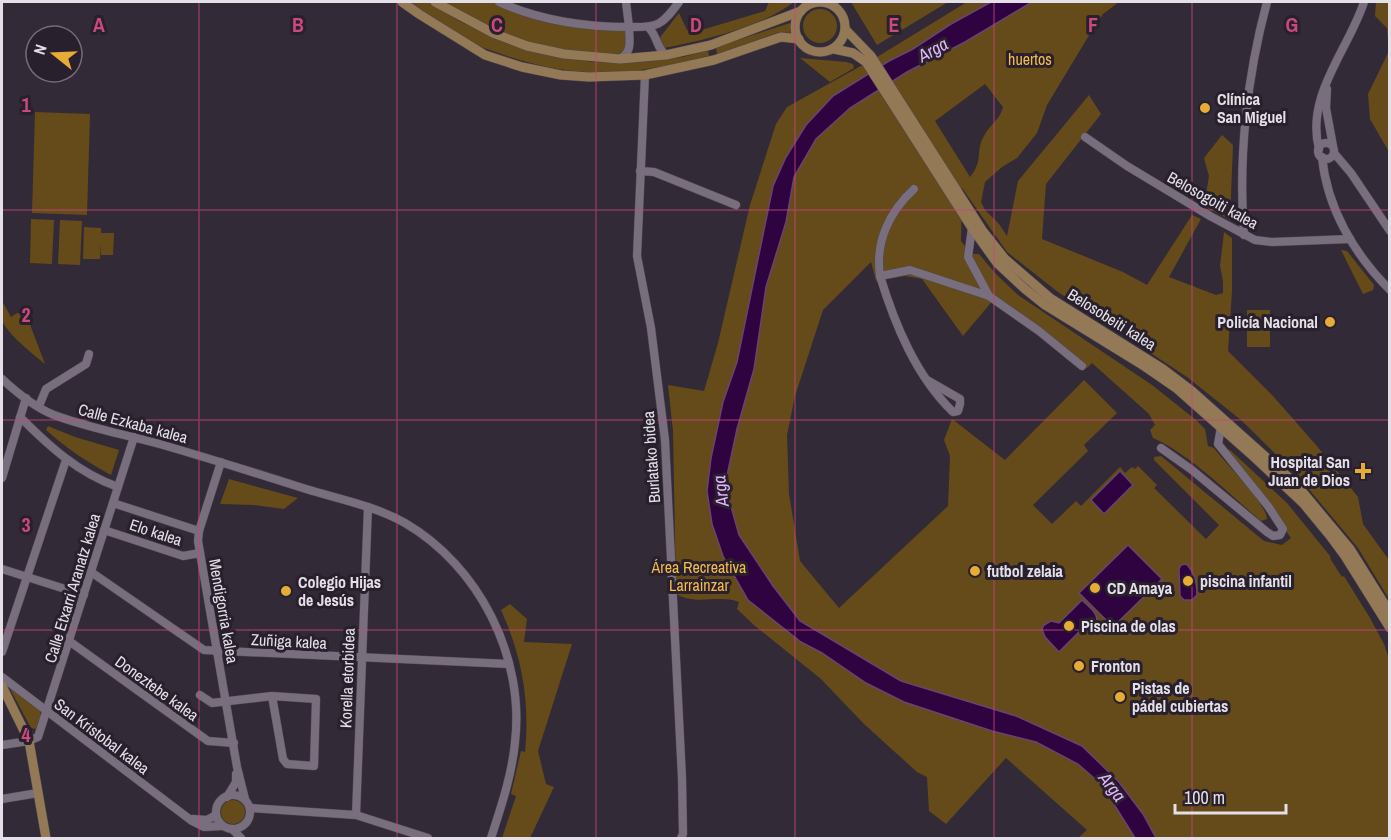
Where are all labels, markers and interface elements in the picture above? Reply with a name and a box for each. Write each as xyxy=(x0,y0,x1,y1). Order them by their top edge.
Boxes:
text: A xyxy=(93,11,105,38)
text: B xyxy=(292,11,304,38)
text: C xyxy=(491,11,503,38)
text: D xyxy=(690,11,702,38)
text: E xyxy=(889,11,900,38)
text: F xyxy=(1088,11,1098,38)
text: G xyxy=(1286,11,1298,38)
north arrow xyxy=(24,24,84,84)
water label: Arga xyxy=(912,31,952,69)
text: N xyxy=(28,41,52,57)
park label: huertos xyxy=(1008,48,1052,70)
place label: Clínica San Miguel xyxy=(1217,88,1286,128)
text: 1 xyxy=(21,91,31,118)
marker: Clínica San Miguel xyxy=(1198,101,1212,115)
street label: Belosogoiti kalea xyxy=(1164,166,1263,234)
street label: Belosobeiti kalea xyxy=(1063,283,1161,355)
text: 2 xyxy=(21,301,31,328)
place label: Policía Nacional xyxy=(1217,311,1318,333)
marker: Policía Nacional xyxy=(1323,315,1337,329)
street label: Calle Ezkaba kalea xyxy=(76,398,191,448)
street label: Burlatako bidea xyxy=(637,410,665,504)
place label: Hospital San Juan de Dios xyxy=(1268,451,1350,491)
marker: Hospital San Juan de Dios xyxy=(1354,462,1372,480)
water label: Arga xyxy=(706,474,735,509)
street label: Calle Etxarri Aranatz kalea xyxy=(39,510,105,665)
text: 3 xyxy=(21,511,31,538)
street label: Elo kalea xyxy=(127,513,186,551)
park label: Área Recreativa Larrainzar xyxy=(651,556,747,596)
street label: Mendigorria kalea xyxy=(204,557,244,666)
place label: futbol zelaia xyxy=(987,560,1064,582)
marker: futbol zelaia xyxy=(968,564,982,578)
place label: piscina infantil xyxy=(1200,570,1292,592)
place label: Colegio Hijas de Jesús xyxy=(298,571,381,611)
marker: piscina infantil xyxy=(1181,574,1195,588)
place label: CD Amaya xyxy=(1107,577,1173,599)
marker: CD Amaya xyxy=(1088,581,1102,595)
marker: Colegio Hijas de Jesús xyxy=(279,584,293,598)
place label: Piscina de olas xyxy=(1081,615,1176,637)
marker: Piscina de olas xyxy=(1062,619,1076,633)
street label: Korella etorbidea xyxy=(334,627,360,728)
street label: Zuñiga kalea xyxy=(251,628,328,654)
street label: Doneztebe kalea xyxy=(111,650,204,726)
place label: Fronton xyxy=(1091,655,1141,677)
marker: Fronton xyxy=(1072,659,1086,673)
place label: Pistas de pádel cubiertas xyxy=(1132,677,1228,717)
marker: Pistas de pádel cubiertas xyxy=(1113,690,1127,704)
street label: San Kristobal kalea xyxy=(50,693,155,779)
text: 4 xyxy=(21,721,31,748)
water label: Arga xyxy=(1092,766,1132,807)
scale bar xyxy=(1175,777,1286,815)
text: 100 m xyxy=(1184,785,1225,810)

